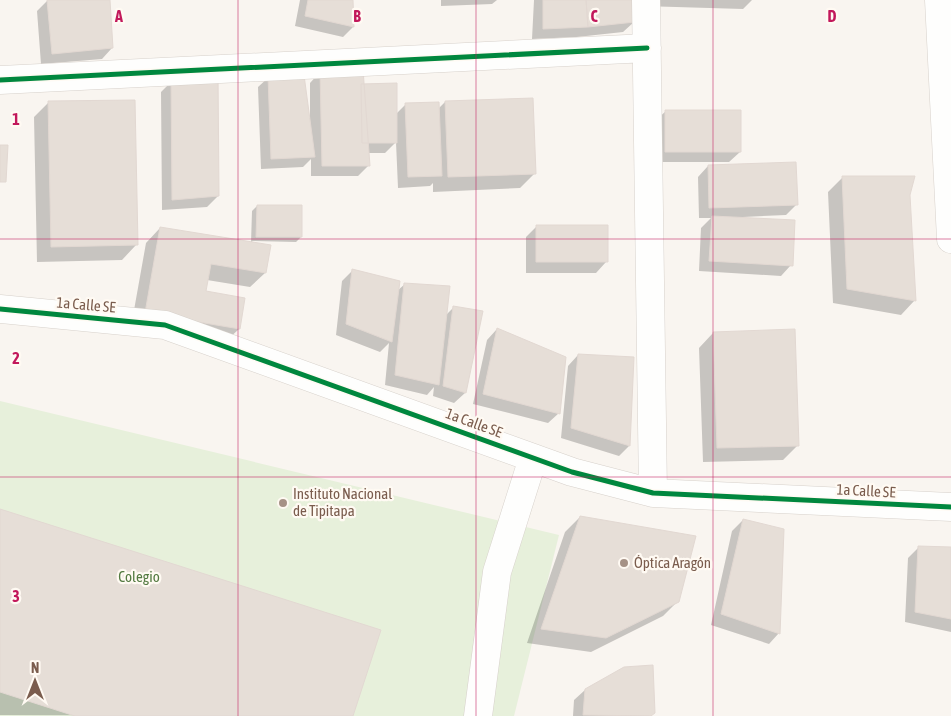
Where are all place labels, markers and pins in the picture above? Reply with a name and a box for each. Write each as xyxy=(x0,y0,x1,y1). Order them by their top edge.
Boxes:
place label: Instituto Nacional de Tipitapa xyxy=(293,485,392,519)
marker: Instituto Nacional de Tipitapa xyxy=(277,497,289,509)
place label: Óptica Aragón xyxy=(634,554,711,571)
marker: Óptica Aragón xyxy=(618,557,630,569)

